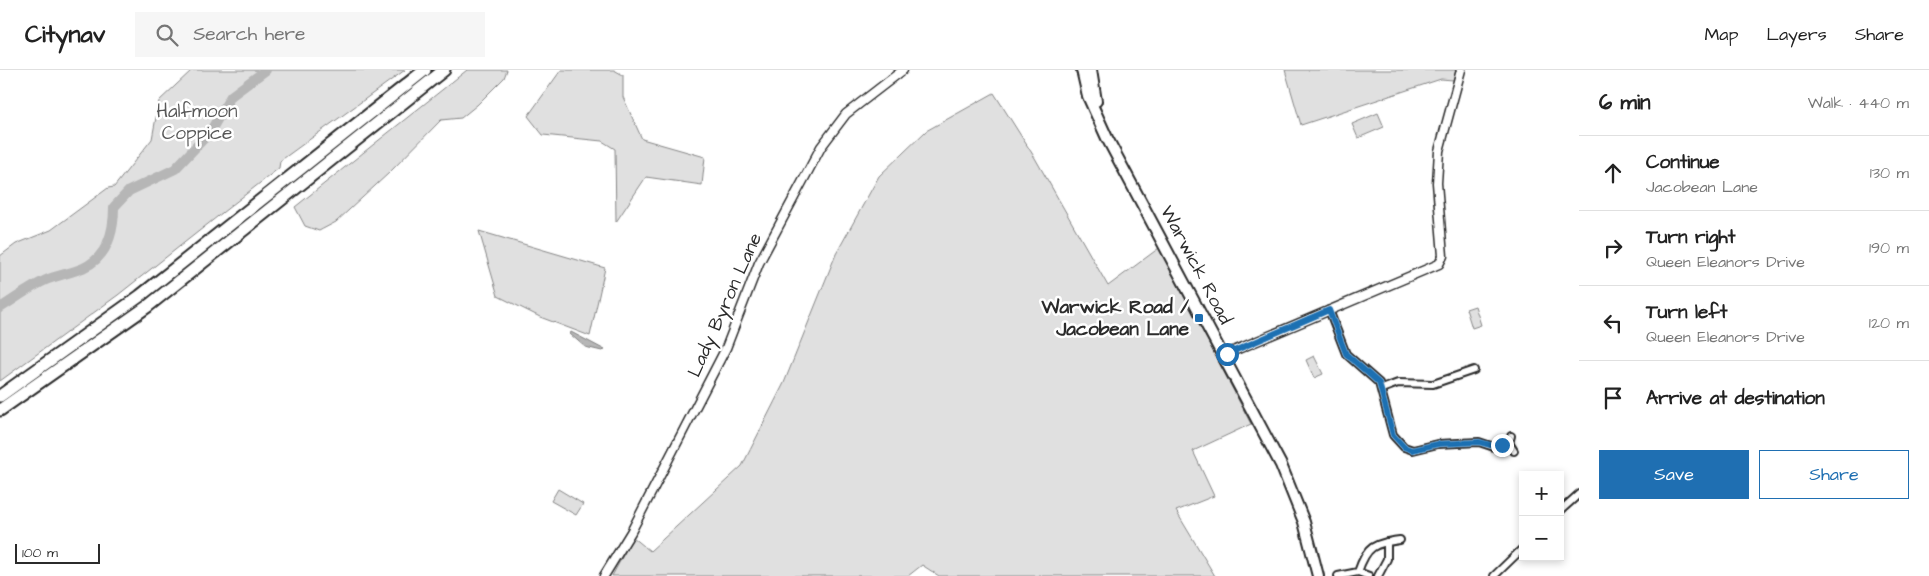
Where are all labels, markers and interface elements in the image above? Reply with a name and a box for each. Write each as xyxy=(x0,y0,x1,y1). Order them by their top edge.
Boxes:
search box xyxy=(135,12,485,57)
text: Citynav xyxy=(25,18,105,52)
icon: search xyxy=(153,21,181,49)
text: Search here xyxy=(193,21,305,48)
text: Map xyxy=(1704,22,1738,47)
text: Layers xyxy=(1766,22,1827,47)
text: Share xyxy=(1855,22,1904,47)
text: 6 min xyxy=(1599,88,1651,117)
text: Walk · 440 m xyxy=(1808,92,1909,114)
park label: Halfmoon Coppice xyxy=(156,98,238,147)
text: Continue xyxy=(1646,149,1720,176)
icon: ahead xyxy=(1599,159,1627,187)
text: 130 m xyxy=(1870,162,1909,184)
text: Jacobean Lane xyxy=(1646,176,1758,198)
street label: Warwick Road xyxy=(1153,201,1239,329)
text: Turn right xyxy=(1646,224,1735,251)
street label: Lady Byron Lane xyxy=(681,229,770,382)
icon: right xyxy=(1599,234,1627,262)
text: 190 m xyxy=(1869,237,1909,259)
text: Queen Eleanors Drive xyxy=(1646,251,1805,273)
place label: Warwick Road / Jacobean Lane xyxy=(1041,294,1190,343)
text: Turn left xyxy=(1646,299,1727,326)
icon: left xyxy=(1599,309,1627,337)
marker: Warwick Road / Jacobean Lane xyxy=(1193,312,1205,324)
text: 120 m xyxy=(1869,312,1909,334)
text: Queen Eleanors Drive xyxy=(1646,326,1805,348)
route start xyxy=(1216,343,1239,366)
icon: arrive xyxy=(1599,384,1627,412)
text: Arrive at destination xyxy=(1646,385,1825,412)
route end xyxy=(1491,434,1514,457)
button: Save xyxy=(1599,450,1749,499)
button: Share xyxy=(1759,450,1909,499)
map controls xyxy=(1519,471,1564,561)
button: + xyxy=(1519,471,1564,516)
button: − xyxy=(1519,516,1564,561)
scale bar xyxy=(15,541,100,564)
text: 100 m xyxy=(22,543,58,563)

